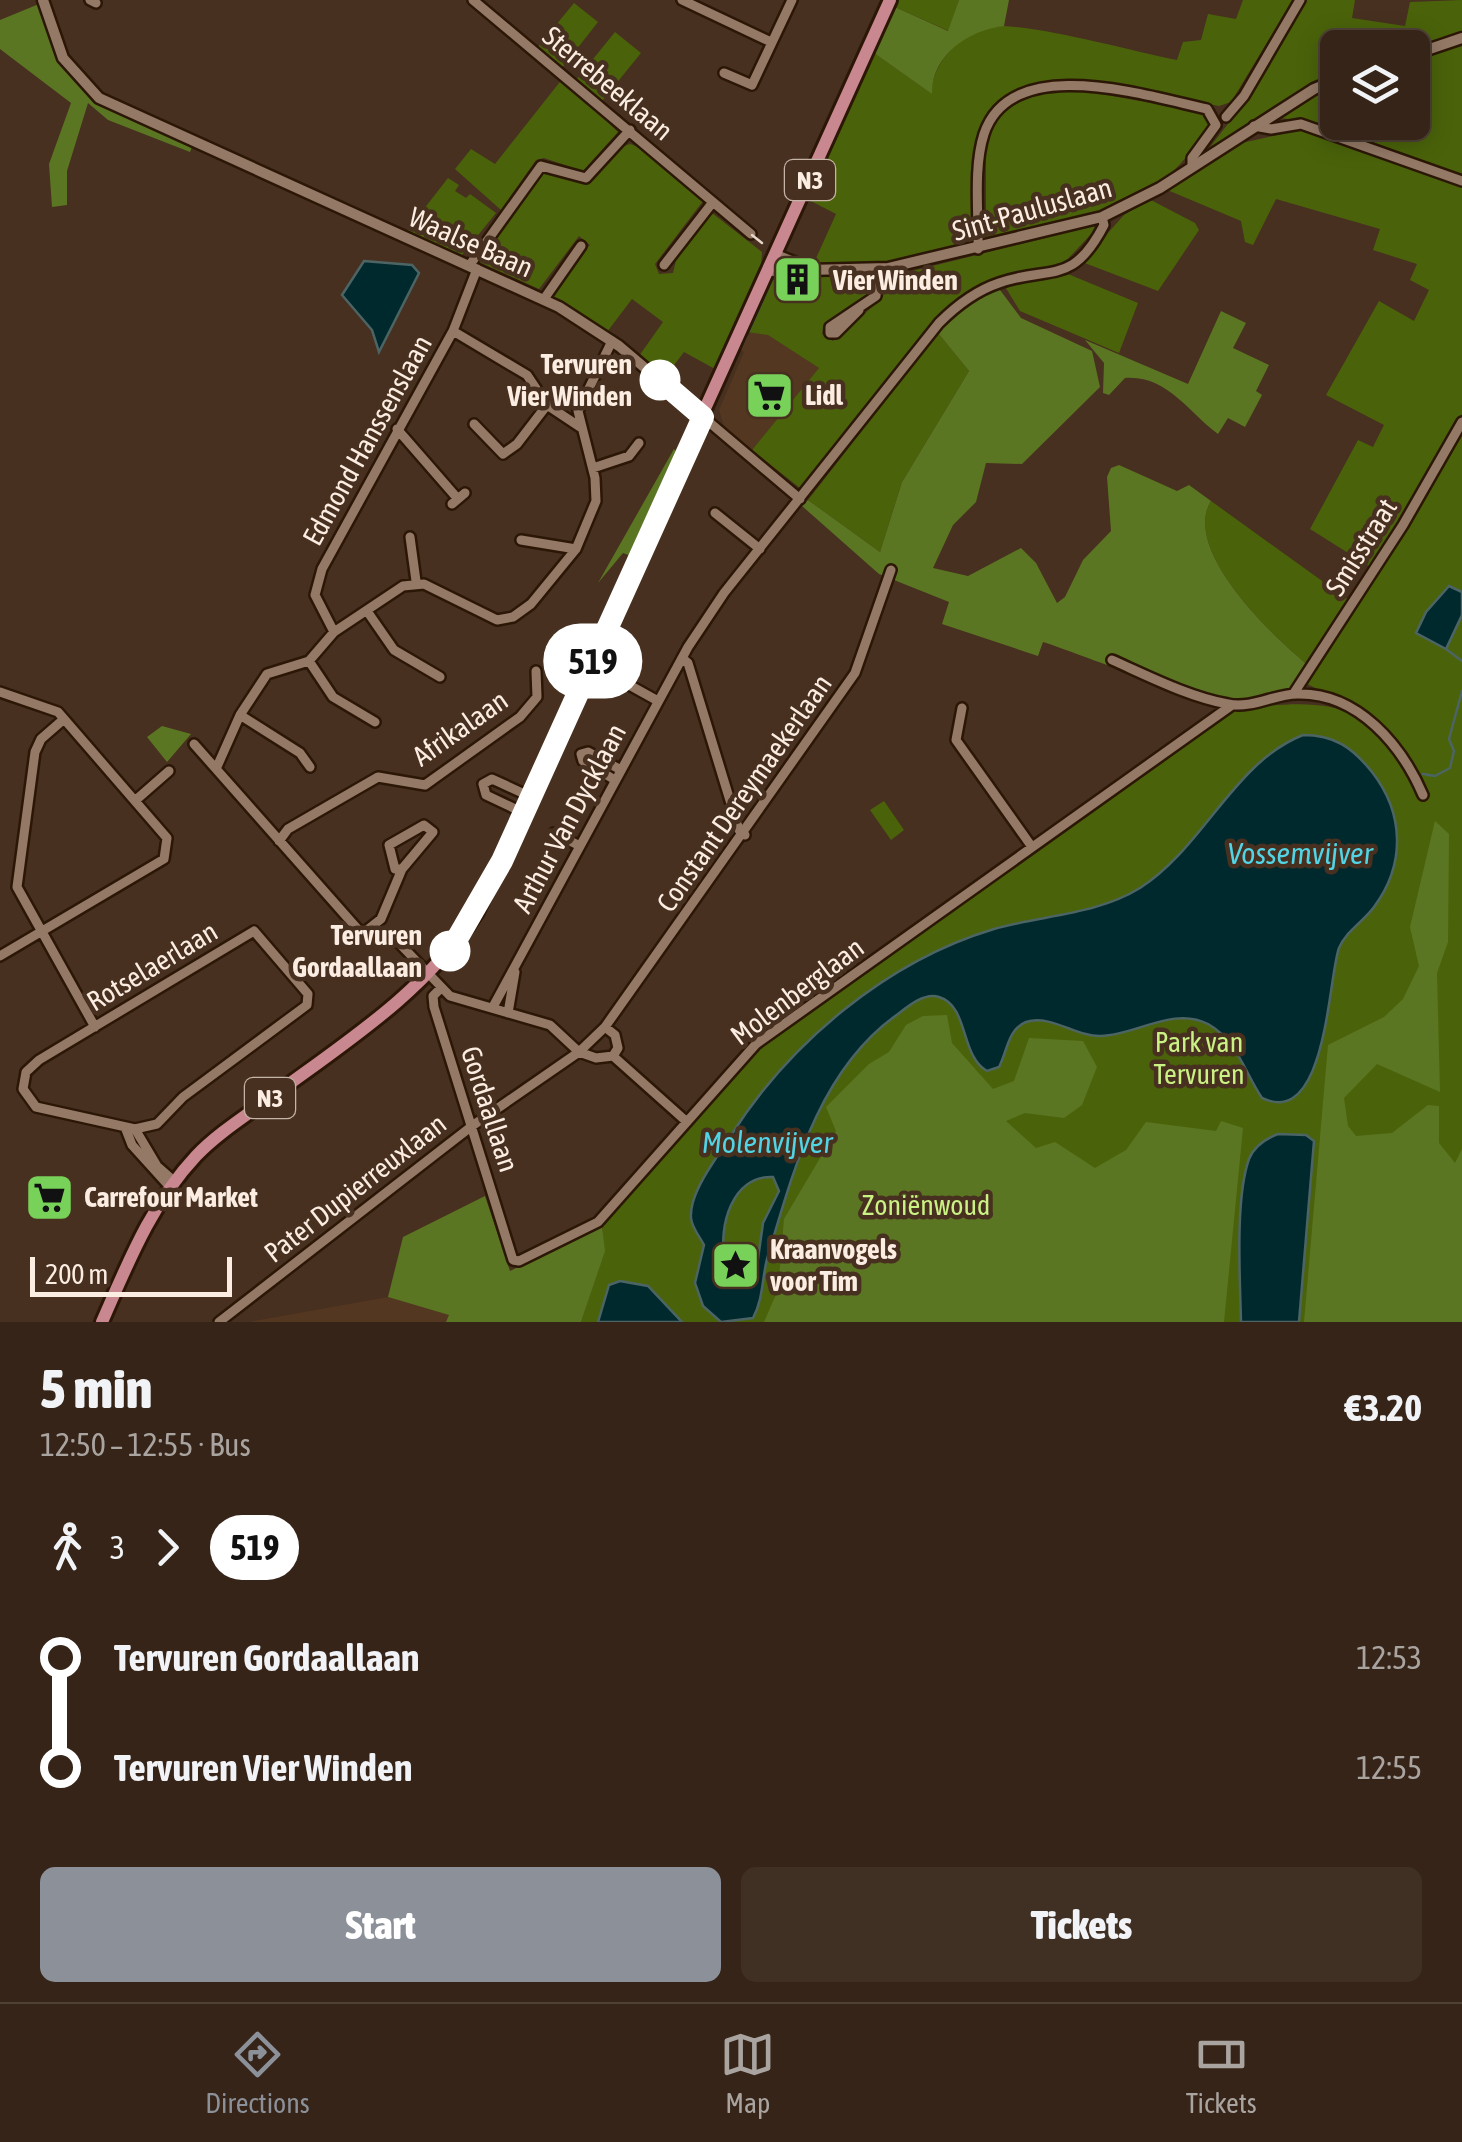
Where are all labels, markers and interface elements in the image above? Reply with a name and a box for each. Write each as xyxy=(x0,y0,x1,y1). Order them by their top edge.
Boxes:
street label: Sterrebeeklaan xyxy=(537,20,679,146)
map controls xyxy=(1320,30,1430,140)
button: layers xyxy=(1320,30,1430,140)
road number: N3 xyxy=(785,160,835,200)
street label: Sint-Pauluslaan xyxy=(949,171,1115,247)
street label: Waalse Baan xyxy=(404,200,538,284)
building icon: Vier Winden xyxy=(772,254,824,306)
place label: Vier Winden xyxy=(832,264,958,296)
street label: Edmond Hanssenslaan xyxy=(296,329,438,551)
place label: Tervuren Vier Winden xyxy=(506,348,632,412)
marker: Tervuren Vier Winden xyxy=(641,361,679,399)
supermarket icon: Lidl xyxy=(744,369,796,421)
place label: Lidl xyxy=(805,379,844,411)
street label: Smisstraat xyxy=(1319,493,1403,601)
line badge: 519 xyxy=(536,628,650,694)
text: 519 xyxy=(568,641,618,681)
street label: Constant Dereymaekerlaan xyxy=(650,668,838,918)
street label: Afrikalaan xyxy=(406,684,514,772)
street label: Arthur Van Dycklaan xyxy=(506,718,632,918)
water label: Vossemvijver xyxy=(1228,836,1374,870)
street label: Rotselaerlaan xyxy=(81,915,223,1017)
place label: Tervuren Gordaallaan xyxy=(292,919,422,983)
street label: Molenberglaan xyxy=(724,931,870,1051)
marker: Tervuren Gordaallaan xyxy=(431,932,469,970)
park label: Park van Tervuren xyxy=(1153,1026,1245,1090)
street label: Gordaallaan xyxy=(455,1042,525,1176)
road number: N3 xyxy=(245,1078,295,1118)
street label: Pater Dupierreuxlaan xyxy=(258,1107,452,1269)
water label: Molenvijver xyxy=(702,1125,833,1159)
supermarket icon: Carrefour Market xyxy=(23,1171,75,1223)
place label: Carrefour Market xyxy=(84,1181,258,1213)
park label: Zoniënwoud xyxy=(862,1189,990,1221)
place label: Kraanvogels voor Tim xyxy=(770,1233,897,1297)
place icon: Kraanvogels voor Tim xyxy=(709,1239,761,1291)
scale bar xyxy=(30,1252,232,1296)
text: 200 m xyxy=(45,1258,108,1290)
text: 5 min xyxy=(40,1357,152,1420)
text: €3.20 xyxy=(1345,1386,1422,1429)
text: 12:50 – 12:55 · Bus xyxy=(40,1426,251,1463)
icon: walk xyxy=(40,1520,95,1575)
icon: forward xyxy=(140,1520,195,1575)
text: 519 xyxy=(230,1527,279,1567)
text: 3 xyxy=(110,1529,125,1566)
text: Tervuren Gordaallaan xyxy=(114,1636,419,1679)
text: 12:53 xyxy=(1356,1639,1422,1676)
text: Tervuren Vier Winden xyxy=(114,1746,412,1789)
text: 12:55 xyxy=(1356,1749,1422,1786)
button: Start xyxy=(40,1867,721,1982)
button: Tickets xyxy=(741,1867,1422,1982)
tab: Directions xyxy=(205,2027,310,2119)
tab: Map xyxy=(720,2027,775,2119)
tab: Tickets xyxy=(1186,2027,1257,2119)

